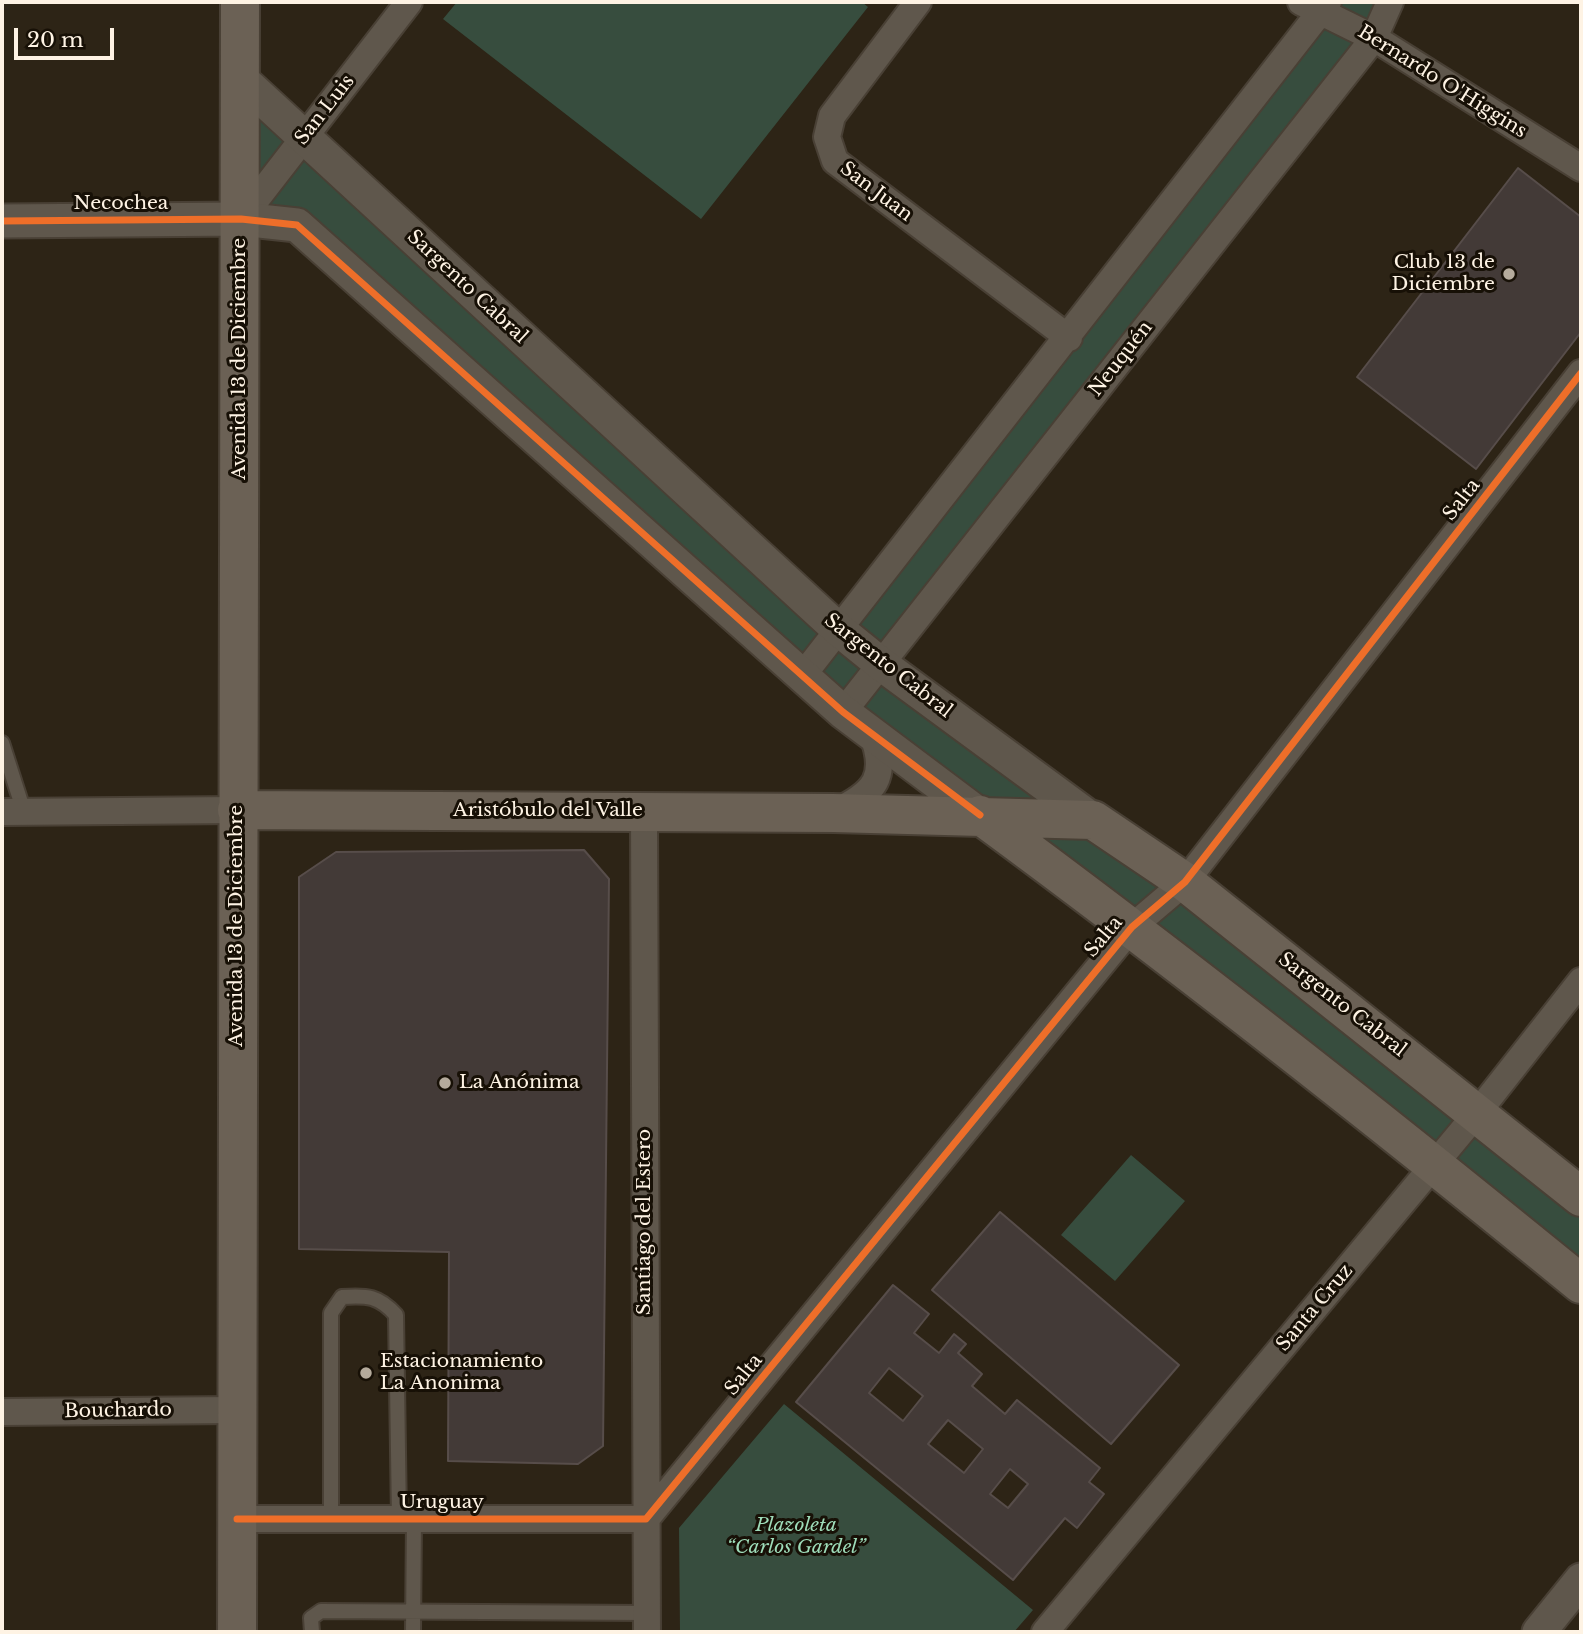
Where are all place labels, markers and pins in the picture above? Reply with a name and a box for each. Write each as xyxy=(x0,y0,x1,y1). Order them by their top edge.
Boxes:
place label: Club 13 de Diciembre xyxy=(1392,252,1495,296)
marker: Club 13 de Diciembre xyxy=(1501,266,1517,282)
place label: La Anónima xyxy=(459,1072,579,1094)
marker: La Anónima xyxy=(437,1075,453,1091)
place label: Estacionamiento La Anonima xyxy=(380,1351,543,1395)
marker: Estacionamiento La Anonima xyxy=(358,1365,374,1381)

